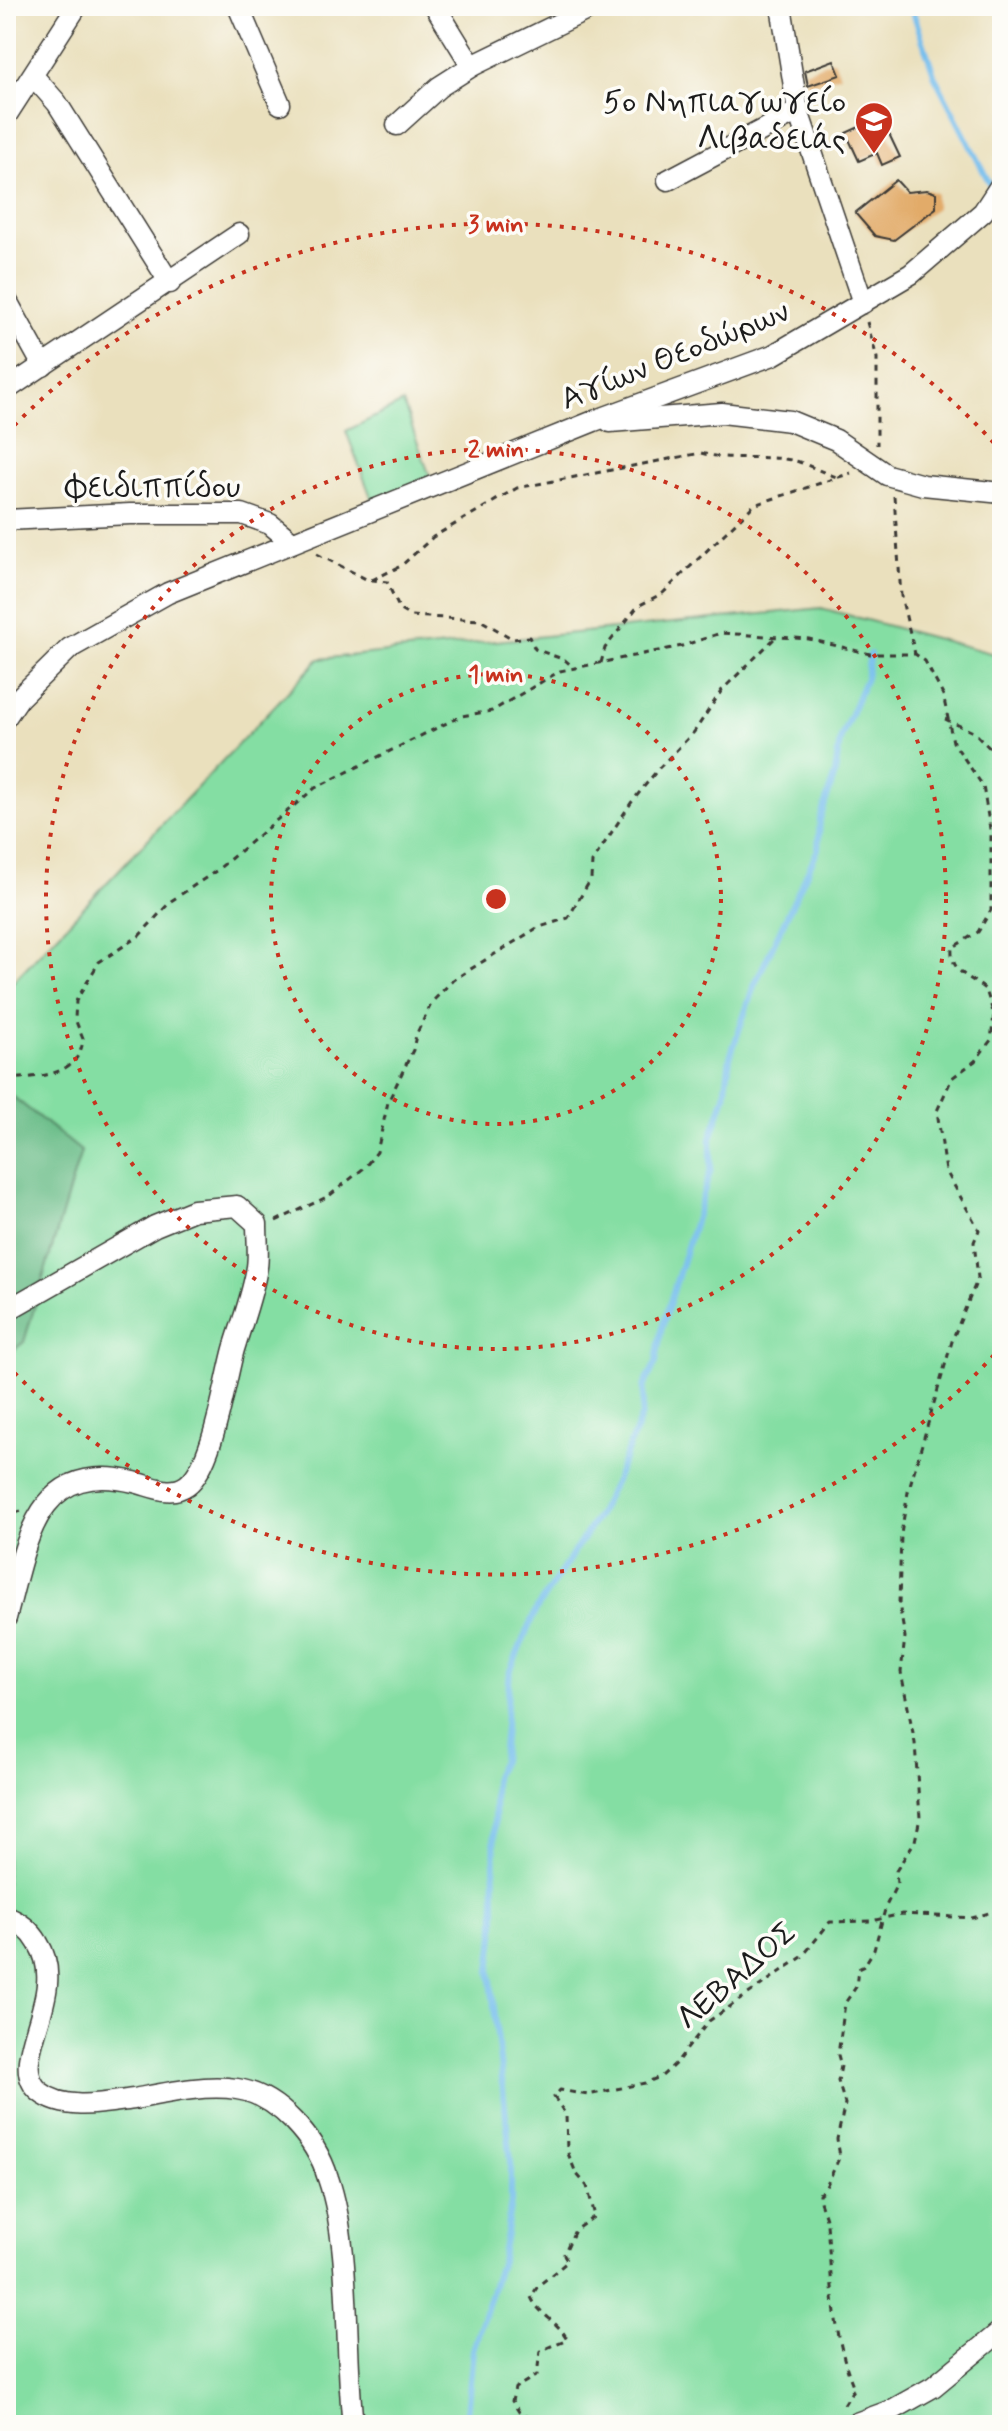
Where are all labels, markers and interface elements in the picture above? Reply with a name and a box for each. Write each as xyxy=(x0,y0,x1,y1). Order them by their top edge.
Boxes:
place label: 5ο Νηπιαγωγείο Λιβαδειάς xyxy=(603,82,846,161)
school or university icon: 5ο Νηπιαγωγείο Λιβαδειάς xyxy=(853,100,895,155)
text: 3 min xyxy=(468,210,524,241)
street label: Αγίων Θεοδώρων xyxy=(554,291,796,421)
text: 2 min xyxy=(468,435,524,466)
street label: Φειδιππίδου xyxy=(65,467,240,509)
text: 1 min xyxy=(468,660,524,691)
centre of rings xyxy=(482,885,510,913)
street label: ΛΕΒΑΔΟΣ xyxy=(668,1912,806,2040)

